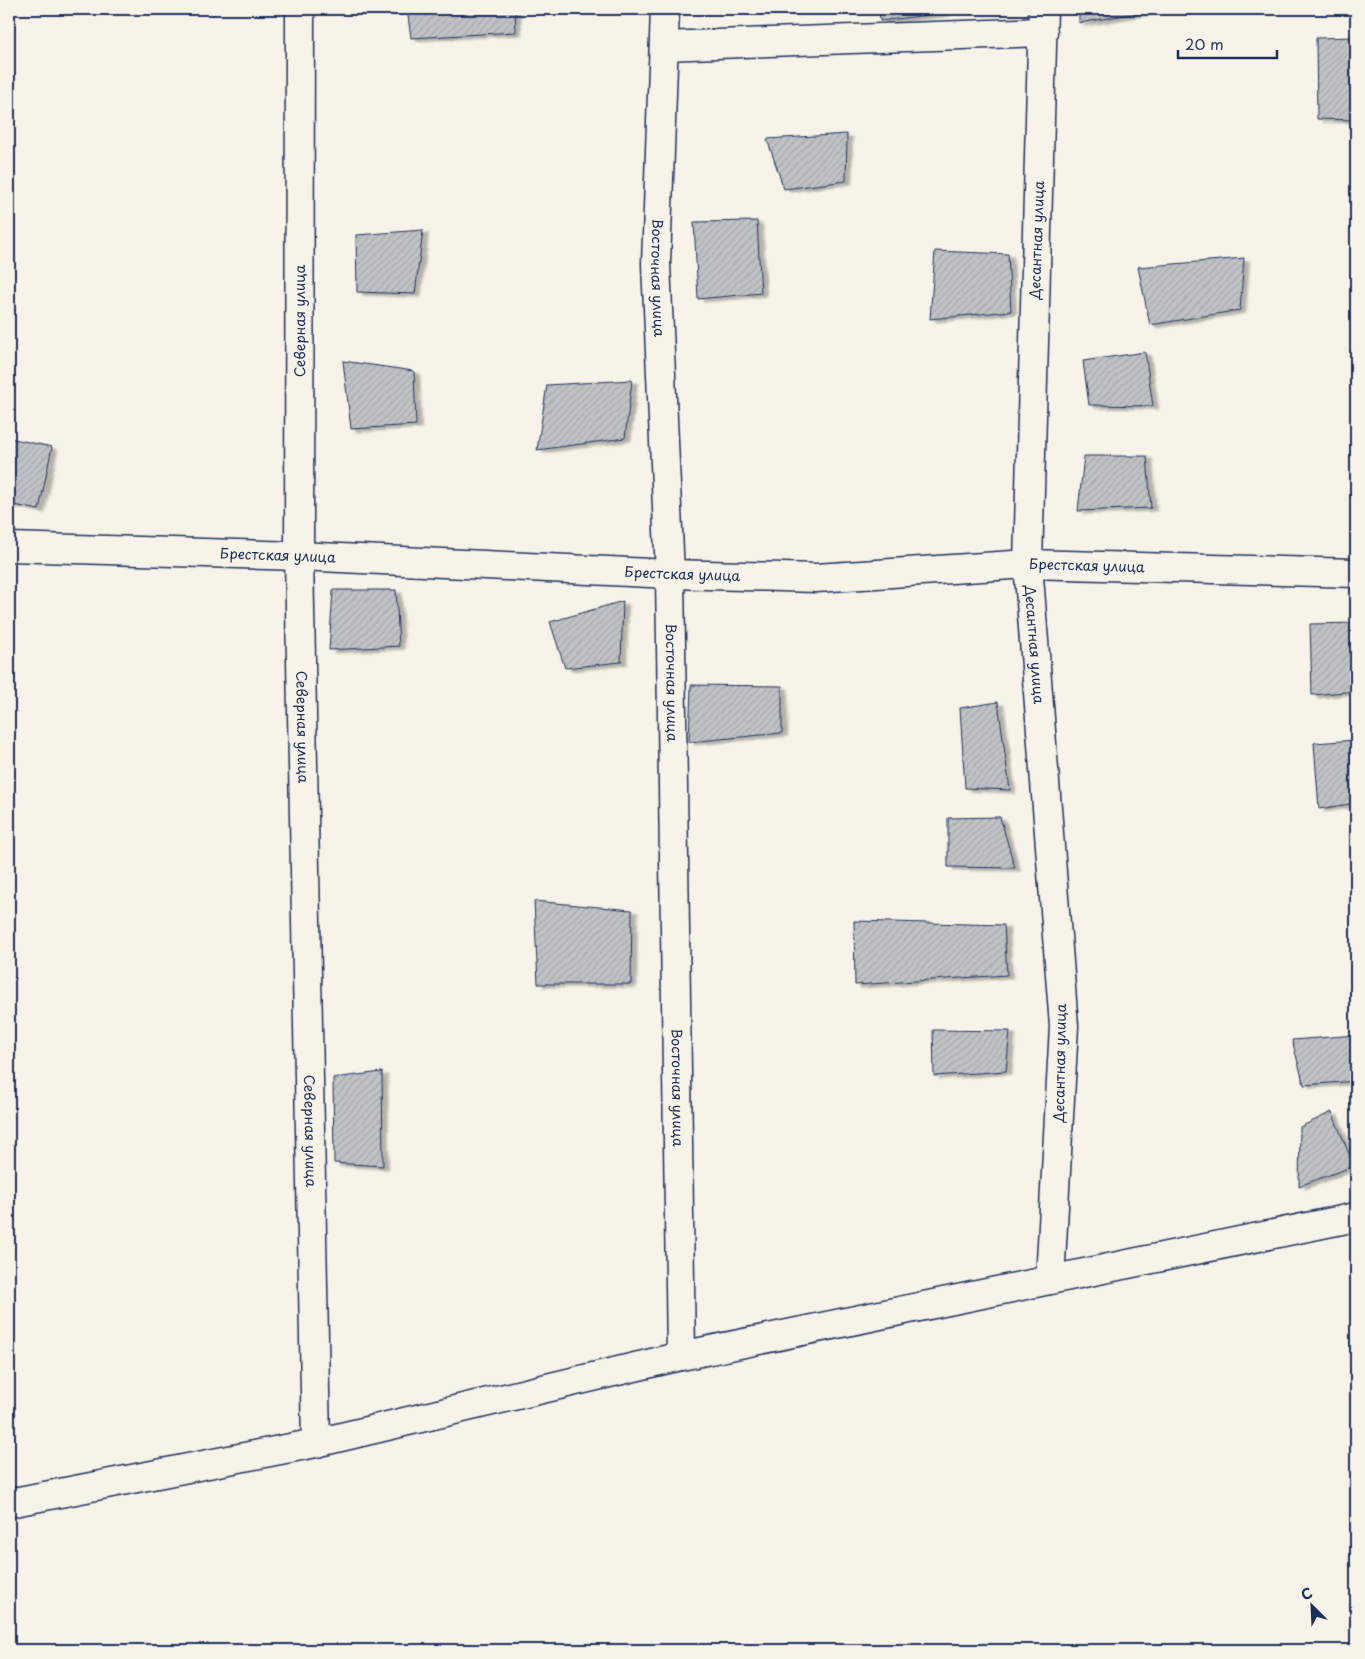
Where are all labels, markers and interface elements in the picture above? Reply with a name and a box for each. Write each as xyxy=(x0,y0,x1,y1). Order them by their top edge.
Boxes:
scale bar xyxy=(1178,28,1276,60)
text: 20 m xyxy=(1185,32,1224,55)
street label: Десантная улица xyxy=(1024,180,1049,301)
street label: Восточная улица xyxy=(646,218,670,338)
street label: Северная улица xyxy=(289,265,310,377)
street label: Брестская улица xyxy=(220,543,336,568)
street label: Брестская улица xyxy=(1029,553,1145,577)
street label: Брестская улица xyxy=(624,561,741,586)
street label: Десантная улица xyxy=(1020,583,1050,705)
street label: Восточная улица xyxy=(661,623,683,742)
street label: Северная улица xyxy=(291,670,314,784)
street label: Десантная улица xyxy=(1048,1003,1071,1124)
street label: Восточная улица xyxy=(666,1028,689,1147)
street label: Северная улица xyxy=(299,1074,322,1188)
north arrow xyxy=(1288,1582,1338,1632)
text: С xyxy=(1297,1582,1316,1605)

